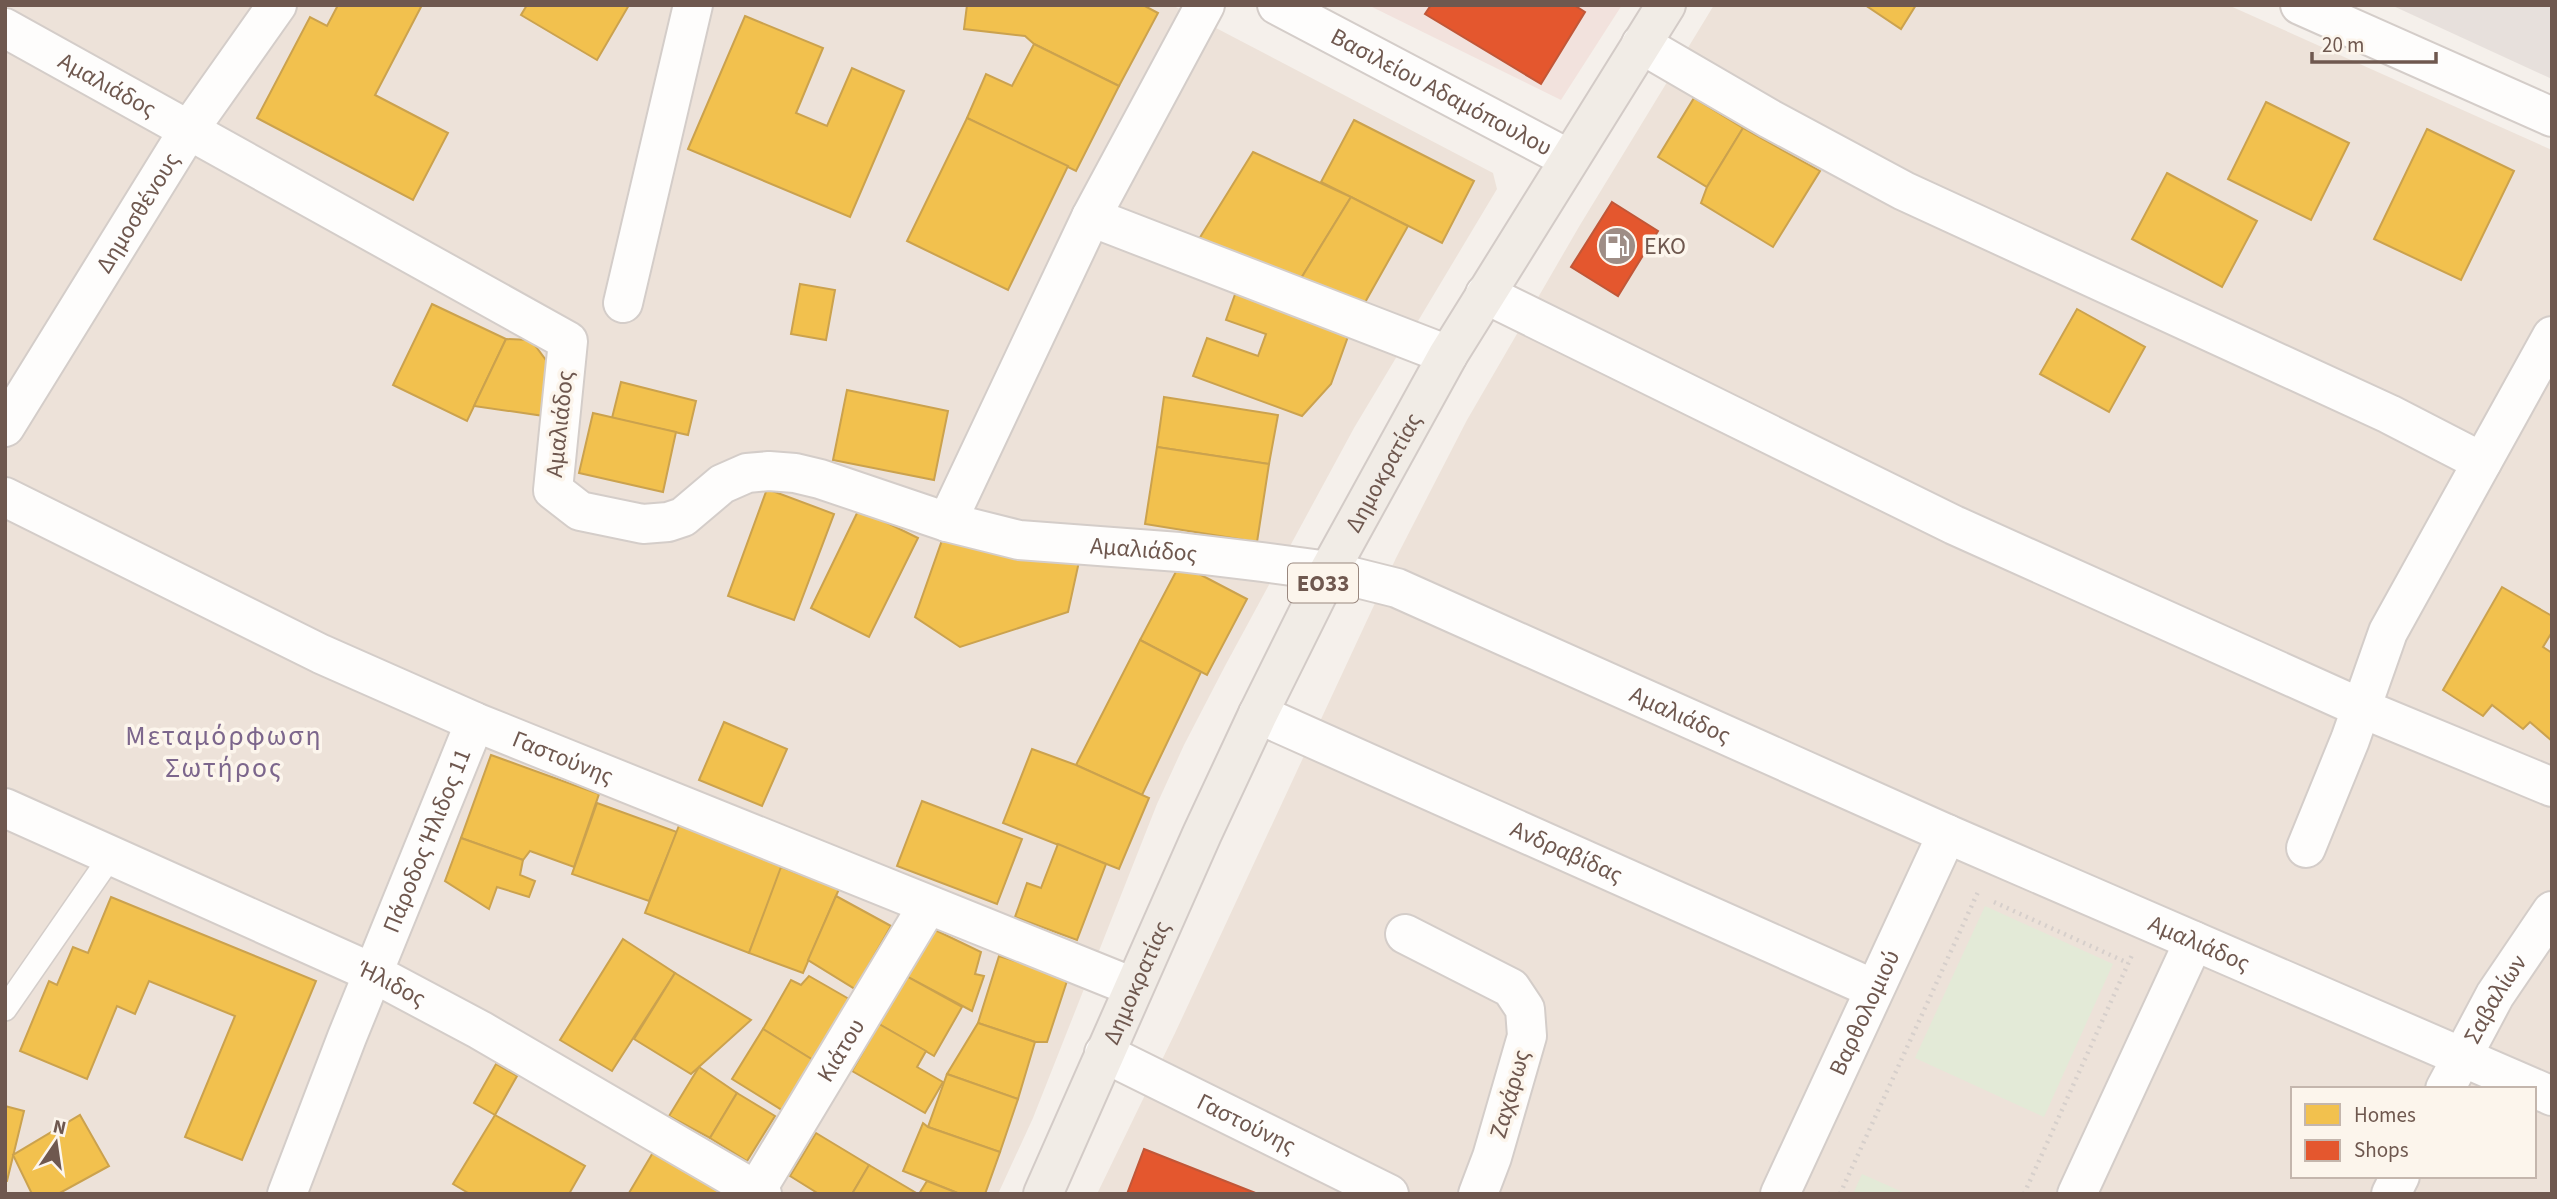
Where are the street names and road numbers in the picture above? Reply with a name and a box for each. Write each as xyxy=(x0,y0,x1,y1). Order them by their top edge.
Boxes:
street label: Βασιλείου Αδαμόπουλου xyxy=(1325,19,1558,165)
street label: Αμαλιάδος xyxy=(52,44,163,126)
street label: Δημοσθένους xyxy=(87,146,188,280)
street label: Αμαλιάδος xyxy=(537,369,583,479)
street label: Δημοκρατίας xyxy=(1336,406,1430,539)
street label: Αμαλιάδος xyxy=(1089,528,1199,572)
road number: ΕΟ33 xyxy=(1288,564,1358,603)
street label: Αμαλιάδος xyxy=(1624,677,1736,753)
street label: Γαστούνης xyxy=(507,721,619,793)
street label: Πάροδος Ήλιδος 11 xyxy=(374,743,480,938)
street label: Ανδραβίδας xyxy=(1505,811,1628,892)
street label: Αμαλιάδος xyxy=(2143,906,2255,981)
street label: Δημοκρατίας xyxy=(1094,915,1179,1050)
street label: Βαρθολομιού xyxy=(1820,944,1908,1081)
street label: Σαβαλίων xyxy=(2455,947,2535,1050)
street label: Ήλιδος xyxy=(352,951,432,1016)
street label: Κιάτου xyxy=(808,1011,873,1089)
street label: Ζαχάρως xyxy=(1481,1046,1539,1142)
street label: Γαστούνης xyxy=(1191,1084,1302,1163)

